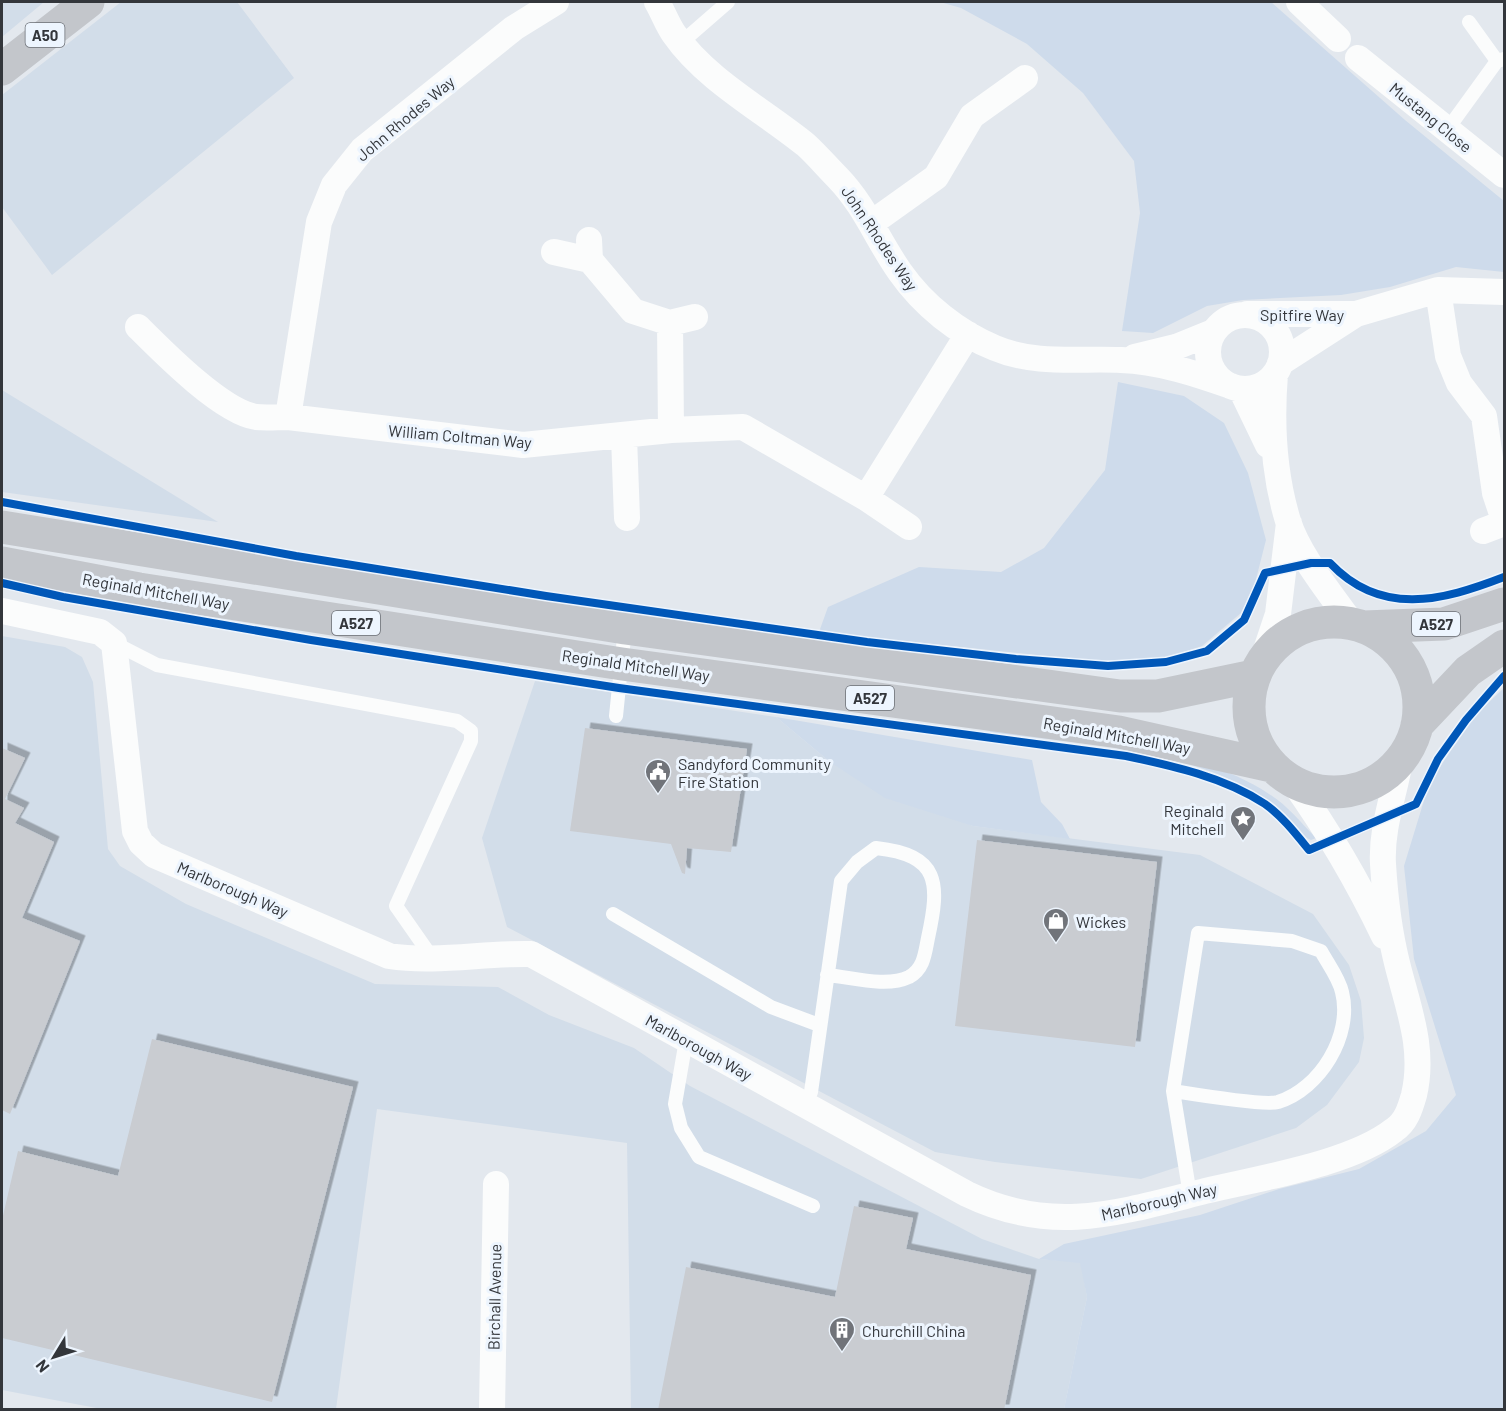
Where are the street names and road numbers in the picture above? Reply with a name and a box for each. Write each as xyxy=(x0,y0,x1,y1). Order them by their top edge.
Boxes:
road number: A50 xyxy=(26,23,64,47)
street label: John Rhodes Way xyxy=(352,71,458,165)
street label: Mustang Close xyxy=(1386,78,1476,156)
street label: John Rhodes Way xyxy=(838,182,922,294)
street label: Spitfire Way xyxy=(1260,305,1345,324)
street label: William Coltman Way xyxy=(387,420,533,452)
street label: Reginald Mitchell Way xyxy=(81,569,232,613)
road number: A527 xyxy=(332,611,380,635)
road number: A527 xyxy=(1412,612,1460,636)
street label: Reginald Mitchell Way xyxy=(561,645,712,685)
road number: A527 xyxy=(846,686,894,710)
street label: Reginald Mitchell Way xyxy=(1042,713,1193,757)
street label: Marlborough Way xyxy=(175,857,292,921)
street label: Marlborough Way xyxy=(643,1010,756,1084)
street label: Marlborough Way xyxy=(1099,1178,1220,1224)
street label: Birchall Avenue xyxy=(484,1244,504,1350)

